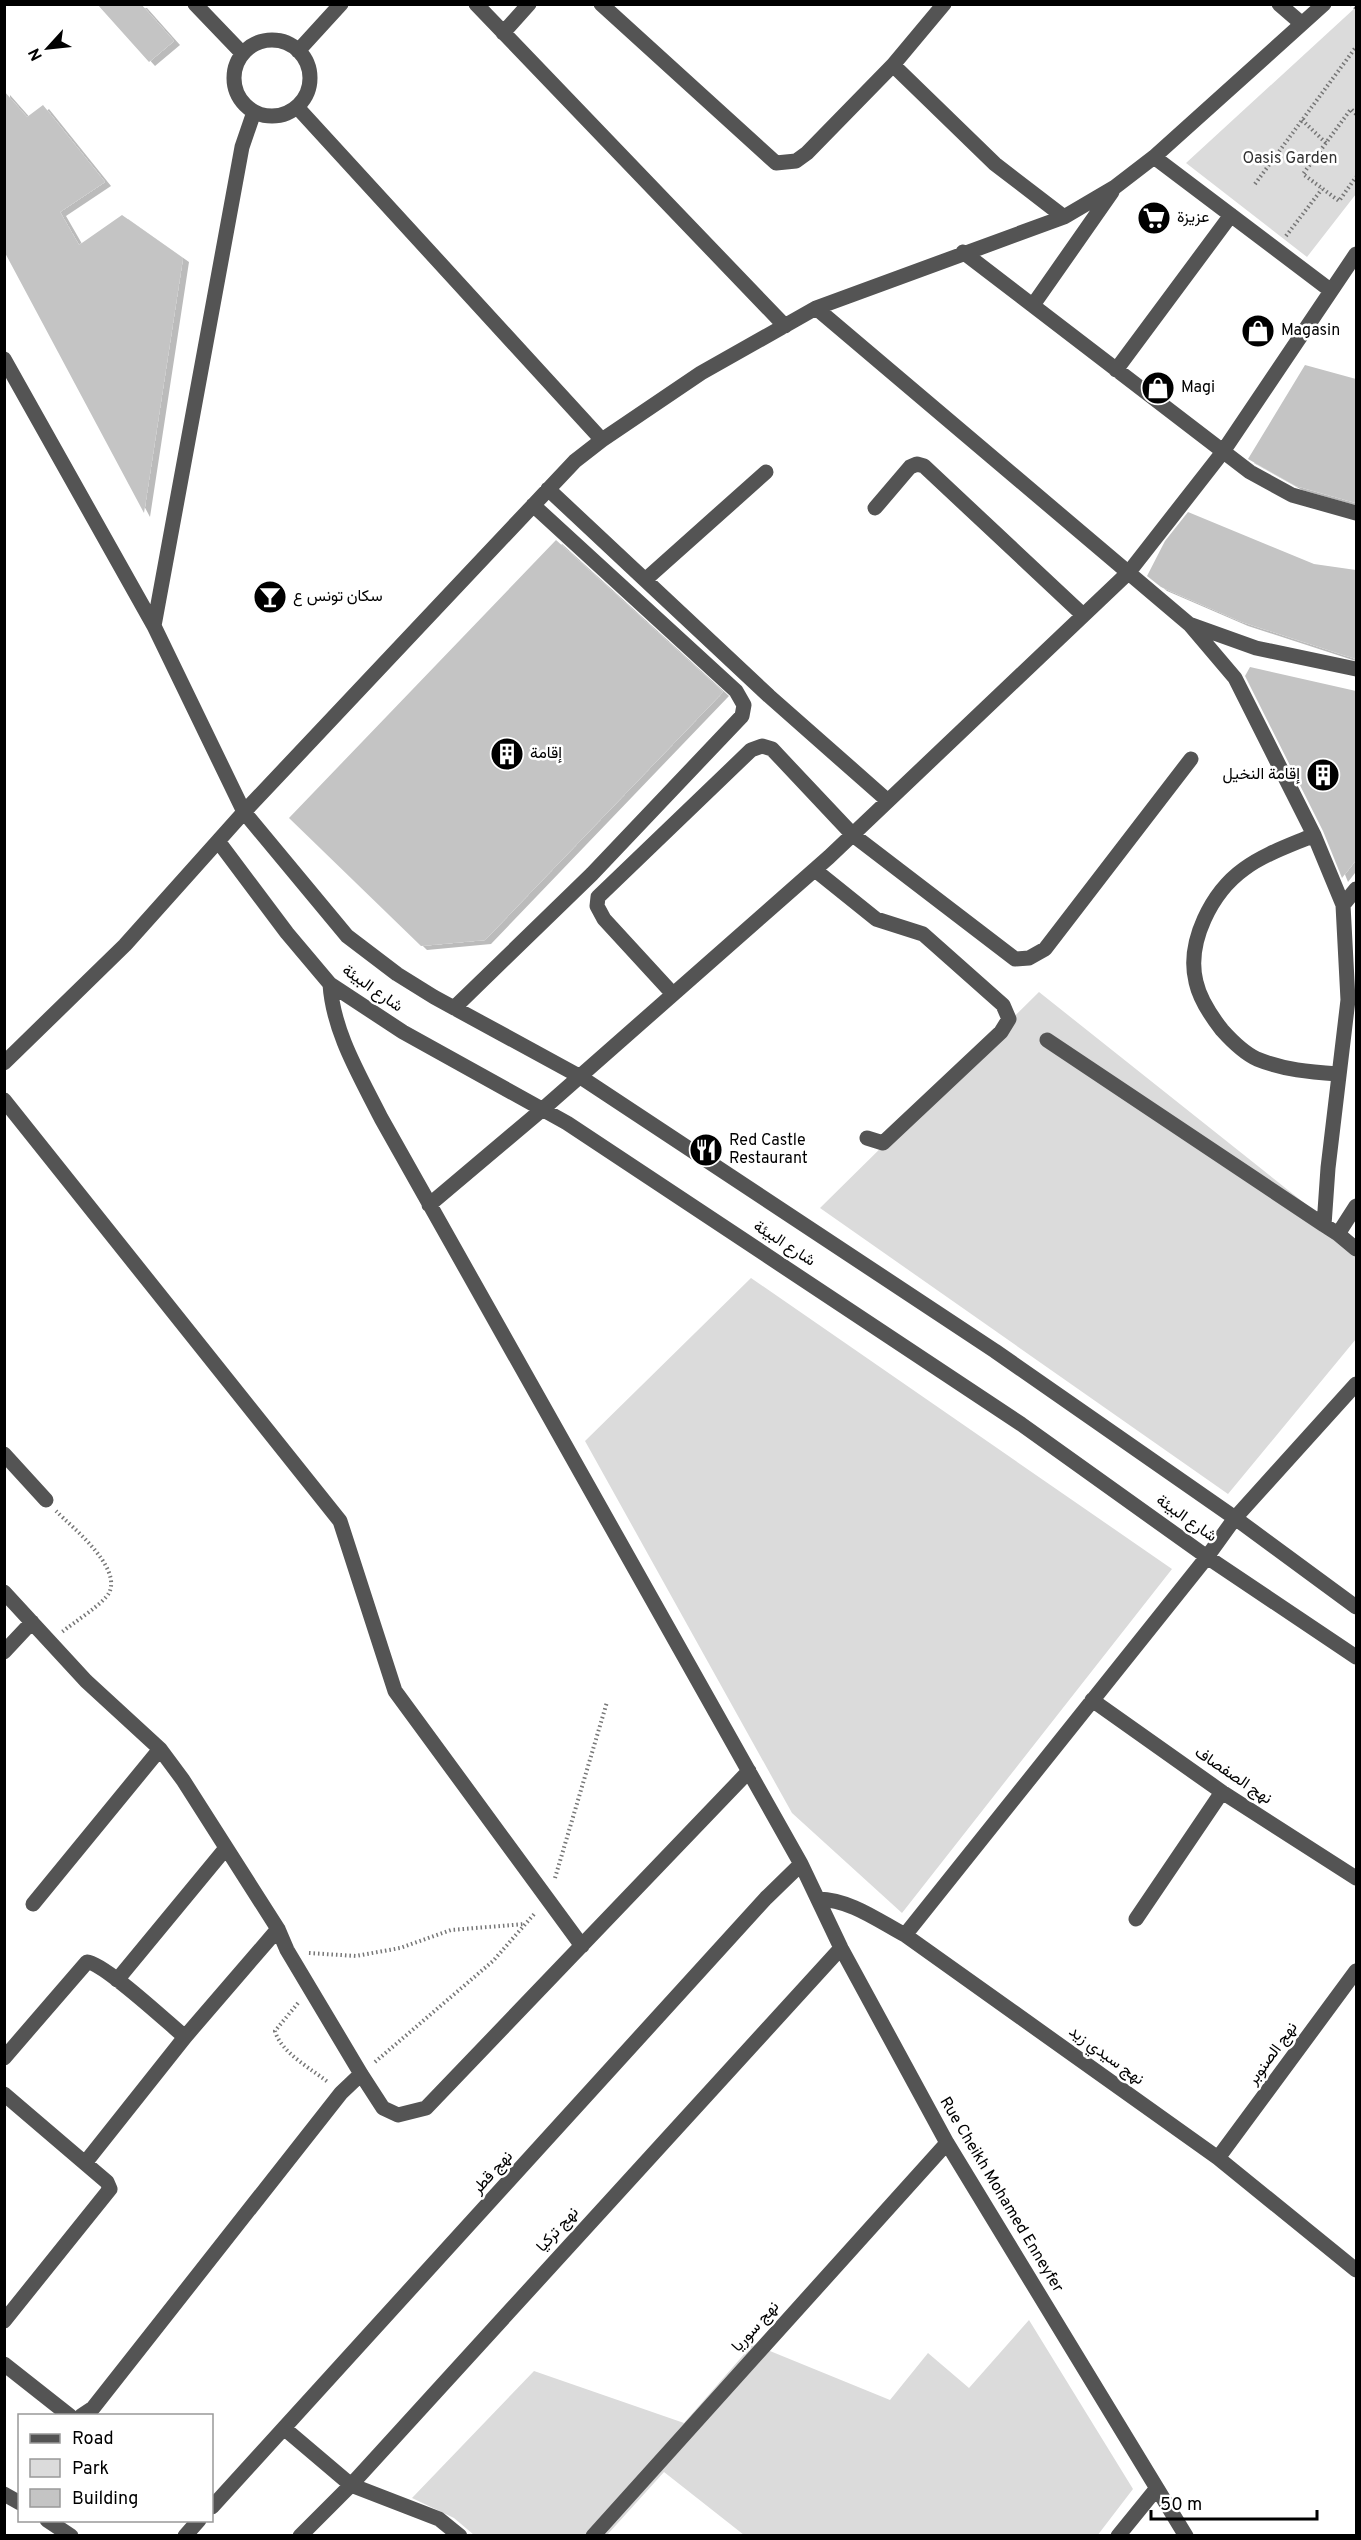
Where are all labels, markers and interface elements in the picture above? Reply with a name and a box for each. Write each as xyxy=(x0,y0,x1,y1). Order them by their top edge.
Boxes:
north arrow xyxy=(18,18,78,78)
text: N xyxy=(25,44,48,64)
park label: Oasis Garden xyxy=(1243,149,1337,169)
supermarket icon: عزيزة xyxy=(1136,200,1172,236)
place label: عزيزة xyxy=(1177,208,1209,228)
shop icon: Magasin xyxy=(1240,313,1276,349)
place label: Magasin xyxy=(1281,321,1340,341)
shop icon: Magi xyxy=(1140,370,1176,406)
place label: Magi xyxy=(1181,378,1215,398)
bar icon: سكان تونس ع xyxy=(252,579,288,615)
place label: سكان تونس ع xyxy=(293,587,383,607)
building icon: إقامة xyxy=(489,736,525,772)
place label: إقامة xyxy=(530,744,562,764)
building icon: إقامة النخيل xyxy=(1305,757,1341,793)
place label: إقامة النخيل xyxy=(1223,765,1300,785)
street label: شارع البيئة xyxy=(338,961,406,1017)
place label: Red Castle Restaurant xyxy=(729,1131,808,1169)
restaurant icon: Red Castle Restaurant xyxy=(688,1132,724,1168)
street label: شارع البيئة xyxy=(749,1217,819,1271)
street label: شارع البيئة xyxy=(1152,1491,1220,1547)
street label: نهج الصفصاف xyxy=(1190,1743,1276,1809)
street label: نهج الصنوبر xyxy=(1243,2019,1302,2090)
street label: نهج سيدي زيد xyxy=(1063,2022,1148,2092)
street label: Rue Cheikh Mohamed Enneyfer xyxy=(935,2093,1067,2297)
street label: نهج قطر xyxy=(468,2147,518,2200)
street label: نهج تركيا xyxy=(533,2203,583,2257)
street label: نهج سوريا xyxy=(728,2297,784,2357)
legend xyxy=(18,2414,213,2522)
text: Road xyxy=(72,2428,114,2451)
text: Park xyxy=(72,2458,109,2481)
scale bar xyxy=(1151,2483,1318,2521)
text: Building xyxy=(72,2488,138,2511)
text: 50 m xyxy=(1160,2494,1202,2517)

